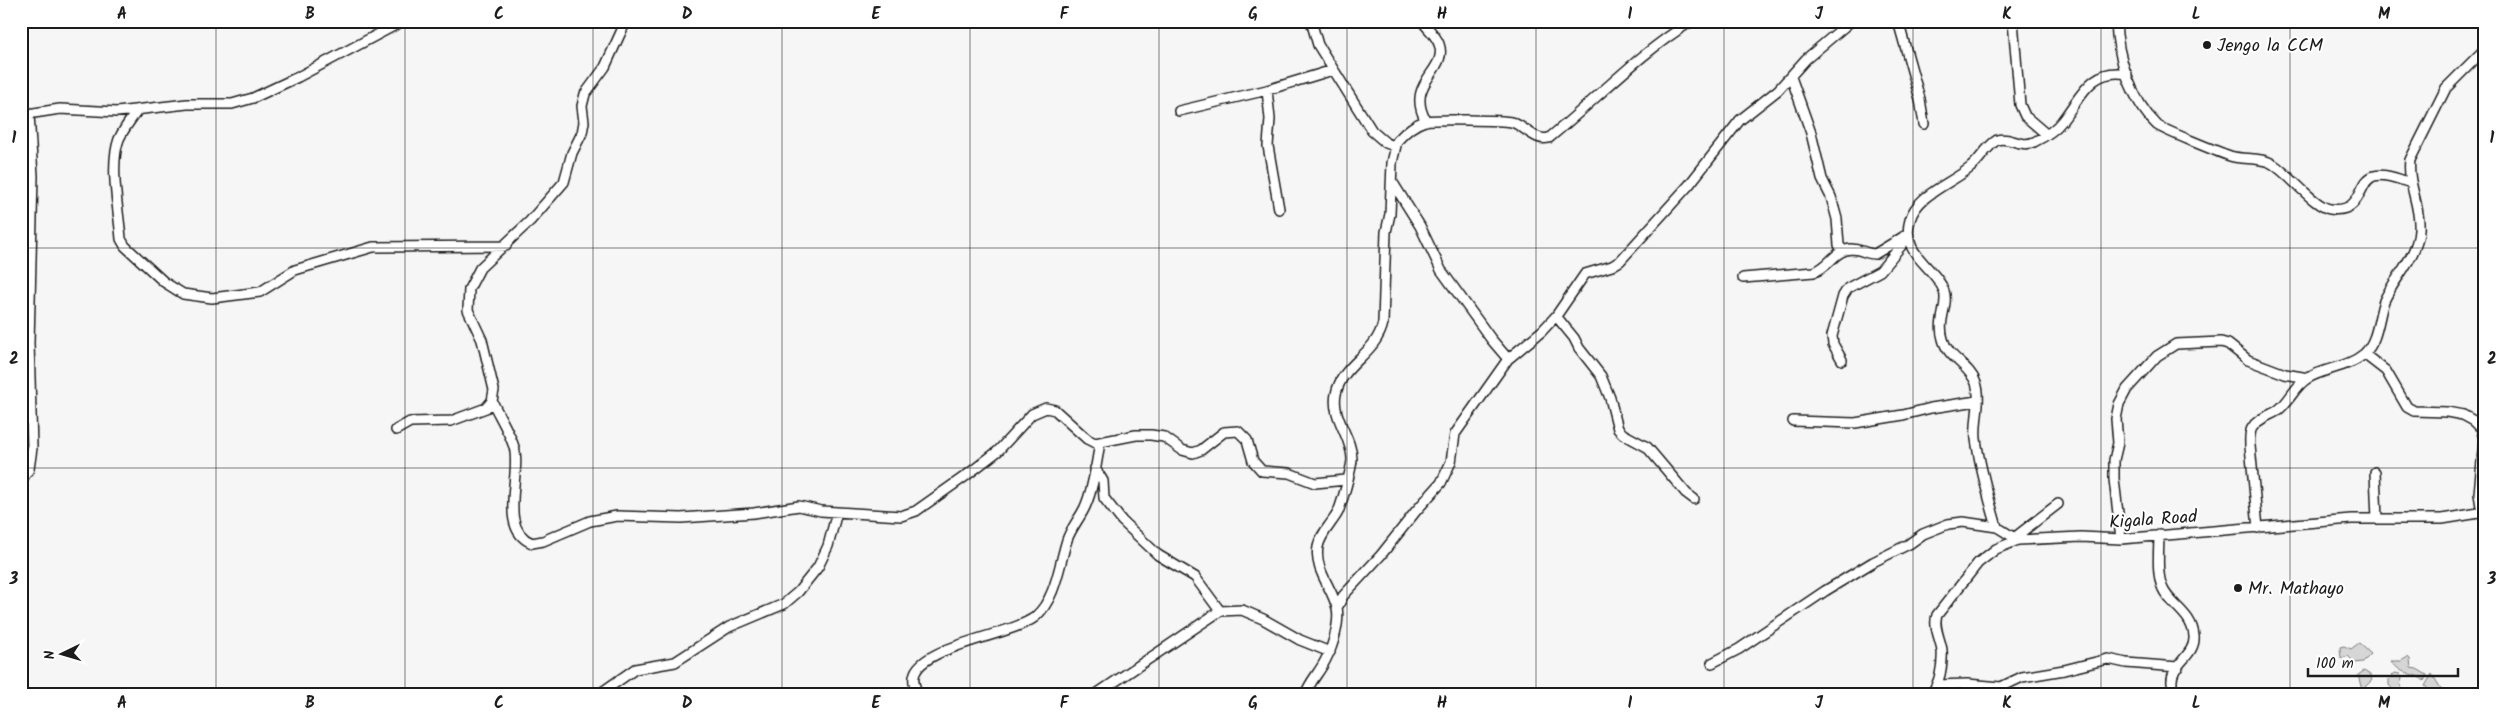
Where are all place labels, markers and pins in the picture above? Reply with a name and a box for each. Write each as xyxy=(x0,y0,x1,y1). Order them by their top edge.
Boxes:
place label: Jengo la CCM xyxy=(2217,32,2324,61)
marker: Jengo la CCM xyxy=(2201,39,2213,51)
place label: Mr. Mathayo xyxy=(2248,575,2344,604)
marker: Mr. Mathayo xyxy=(2232,582,2244,594)

